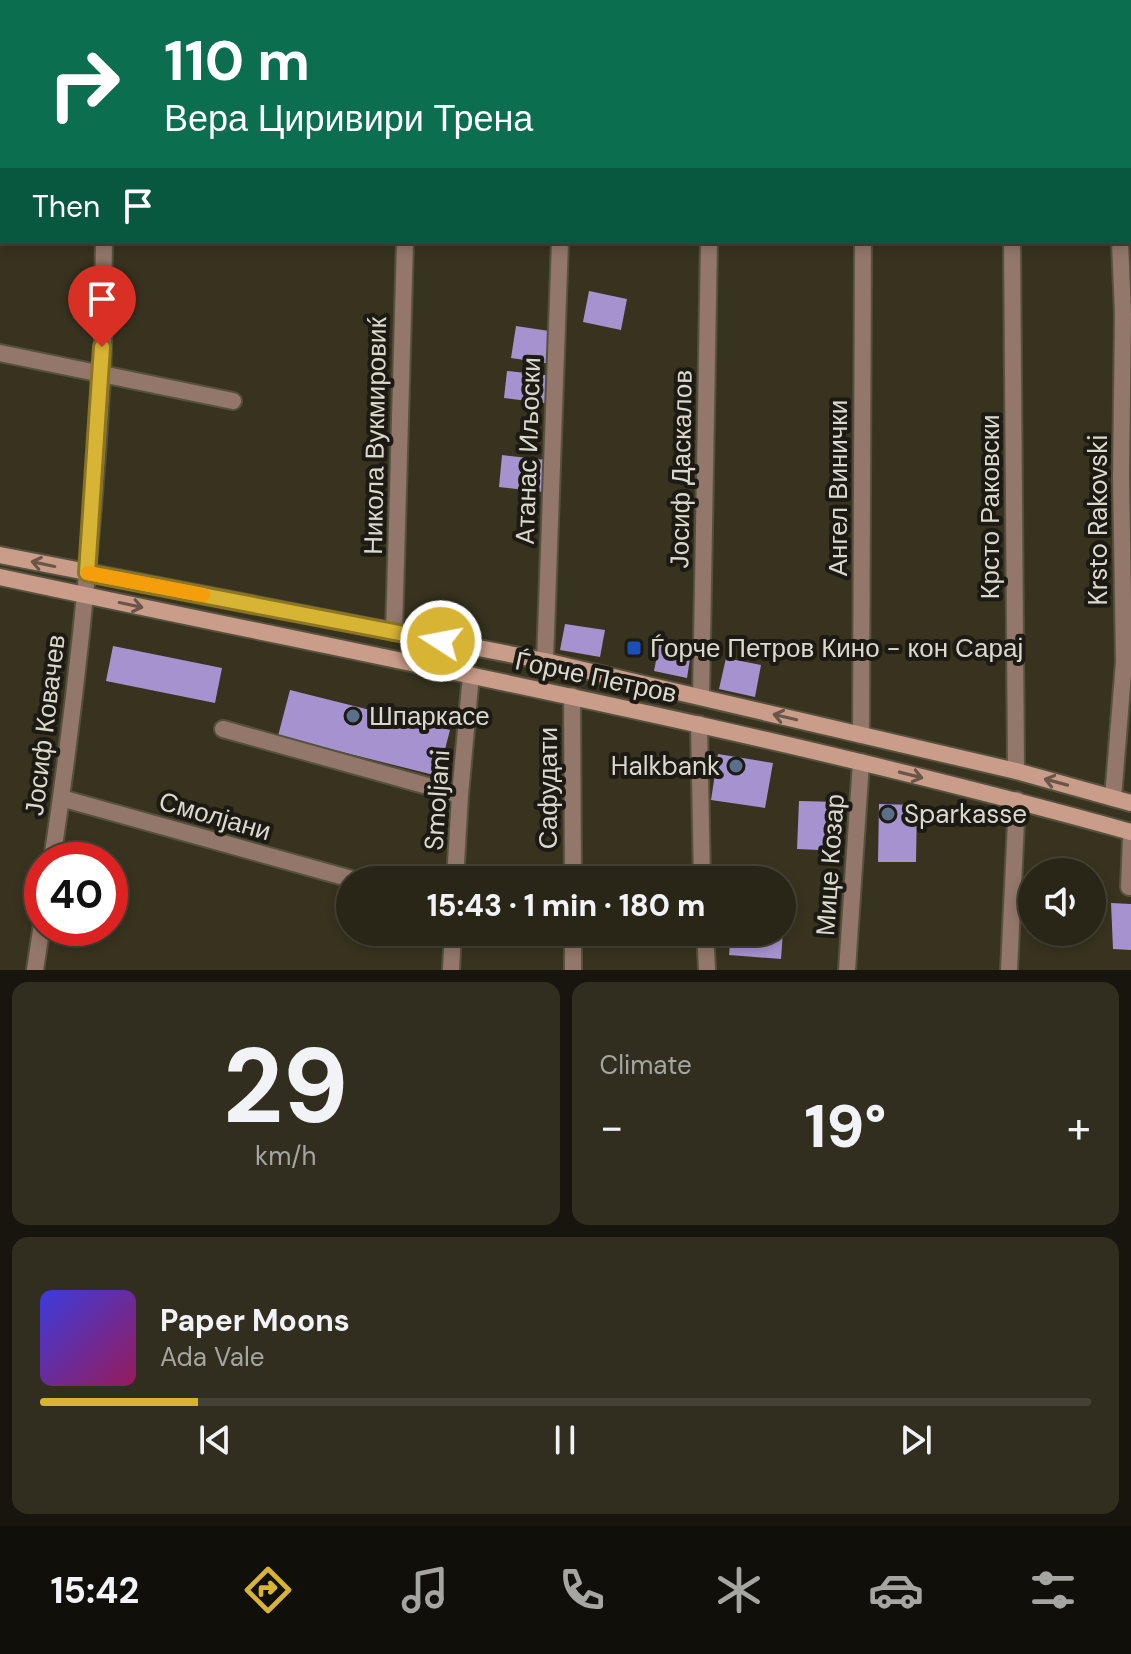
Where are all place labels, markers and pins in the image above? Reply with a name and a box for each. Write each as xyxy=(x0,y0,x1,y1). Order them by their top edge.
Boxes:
pin xyxy=(68,265,136,347)
place label: Ѓорче Петров Кино - кон Сарај xyxy=(650,631,1023,665)
marker: Ѓорче Петров Кино - кон Сарај xyxy=(625,639,643,657)
place label: Шпаркасе xyxy=(369,699,490,733)
marker: Шпаркасе xyxy=(344,707,362,725)
place label: Halkbank xyxy=(611,749,720,783)
marker: Halkbank xyxy=(727,757,745,775)
place label: Sparkasse xyxy=(904,797,1027,831)
marker: Sparkasse xyxy=(879,805,897,823)

